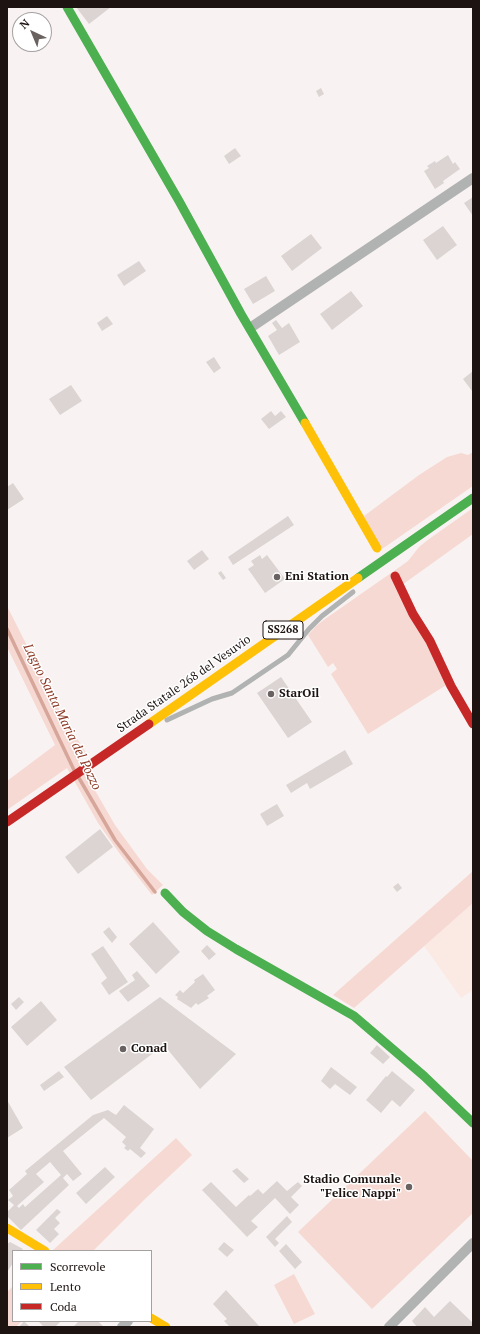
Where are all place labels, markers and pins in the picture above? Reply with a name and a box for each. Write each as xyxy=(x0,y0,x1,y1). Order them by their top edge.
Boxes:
place label: Eni Station xyxy=(285,570,349,584)
marker: Eni Station xyxy=(272,572,282,582)
place label: StarOil xyxy=(279,687,319,701)
marker: StarOil xyxy=(266,689,276,699)
place label: Conad xyxy=(131,1042,167,1056)
marker: Conad xyxy=(118,1044,128,1054)
place label: Stadio Comunale "Felice Nappi" xyxy=(303,1173,401,1201)
marker: Stadio Comunale "Felice Nappi" xyxy=(404,1182,414,1192)

